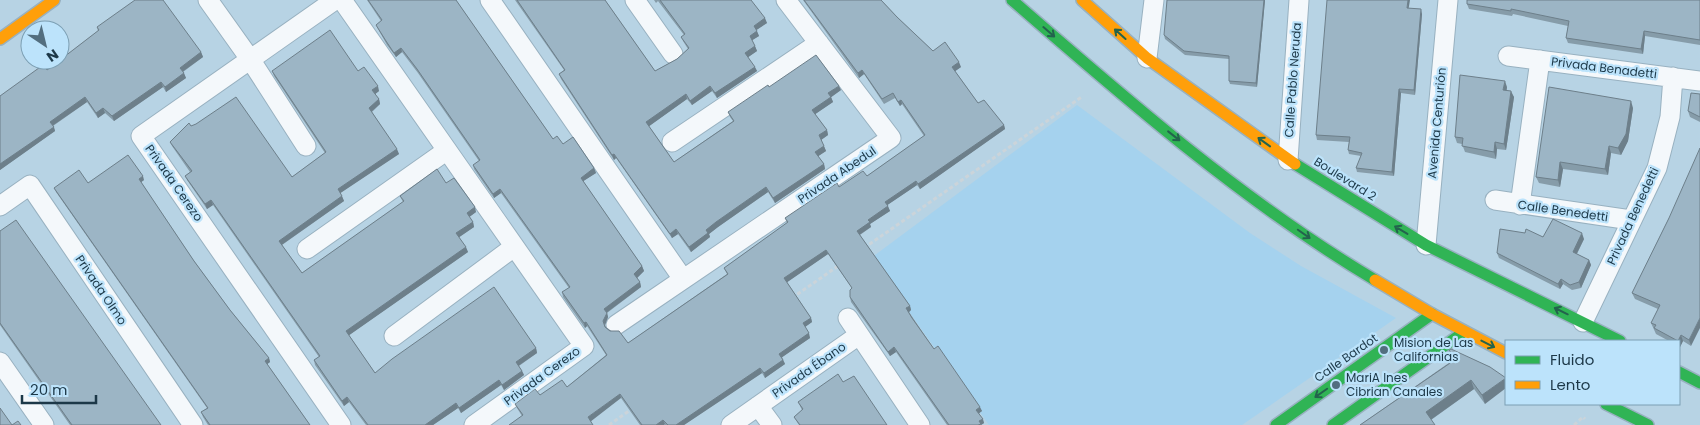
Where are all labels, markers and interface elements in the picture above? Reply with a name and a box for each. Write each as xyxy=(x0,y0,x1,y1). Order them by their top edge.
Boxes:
north arrow xyxy=(20,20,70,70)
street label: Calle Pablo Neruda xyxy=(1280,22,1305,138)
one-way arrow xyxy=(1042,27,1055,38)
one-way arrow xyxy=(1114,28,1127,40)
text: N xyxy=(42,44,63,67)
street label: Privada Benadetti xyxy=(1550,53,1658,82)
street label: Avenida Centurión xyxy=(1423,67,1450,179)
one-way arrow xyxy=(1167,130,1180,141)
one-way arrow xyxy=(1258,137,1271,148)
street label: Privada Cerezo xyxy=(142,141,207,225)
street label: Privada Abedul xyxy=(794,142,879,207)
street label: Boulevard 2 xyxy=(1311,153,1380,205)
street label: Privada Benedetti xyxy=(1602,164,1663,267)
street label: Calle Benedetti xyxy=(1517,196,1609,225)
one-way arrow xyxy=(1394,224,1408,234)
one-way arrow xyxy=(1297,229,1311,239)
street label: Privada Olmo xyxy=(72,251,131,328)
one-way arrow xyxy=(1554,306,1569,316)
street label: Calle Bardot xyxy=(1311,329,1381,386)
place label: Mision de Las Californias xyxy=(1394,334,1473,365)
street label: Privada Ébano xyxy=(768,338,849,401)
one-way arrow xyxy=(1480,340,1495,349)
legend xyxy=(1505,340,1680,405)
street label: Privada Cerezo xyxy=(500,342,584,409)
marker: Mision de Las Californias xyxy=(1378,344,1390,356)
text: Fluido xyxy=(1550,349,1594,370)
place label: MariA Ines Cibrian Canales xyxy=(1346,369,1443,400)
scale bar xyxy=(22,372,96,404)
text: Lento xyxy=(1550,374,1590,395)
text: 20 m xyxy=(30,379,68,400)
marker: MariA Ines Cibrian Canales xyxy=(1330,379,1342,391)
one-way arrow xyxy=(1314,388,1328,398)

